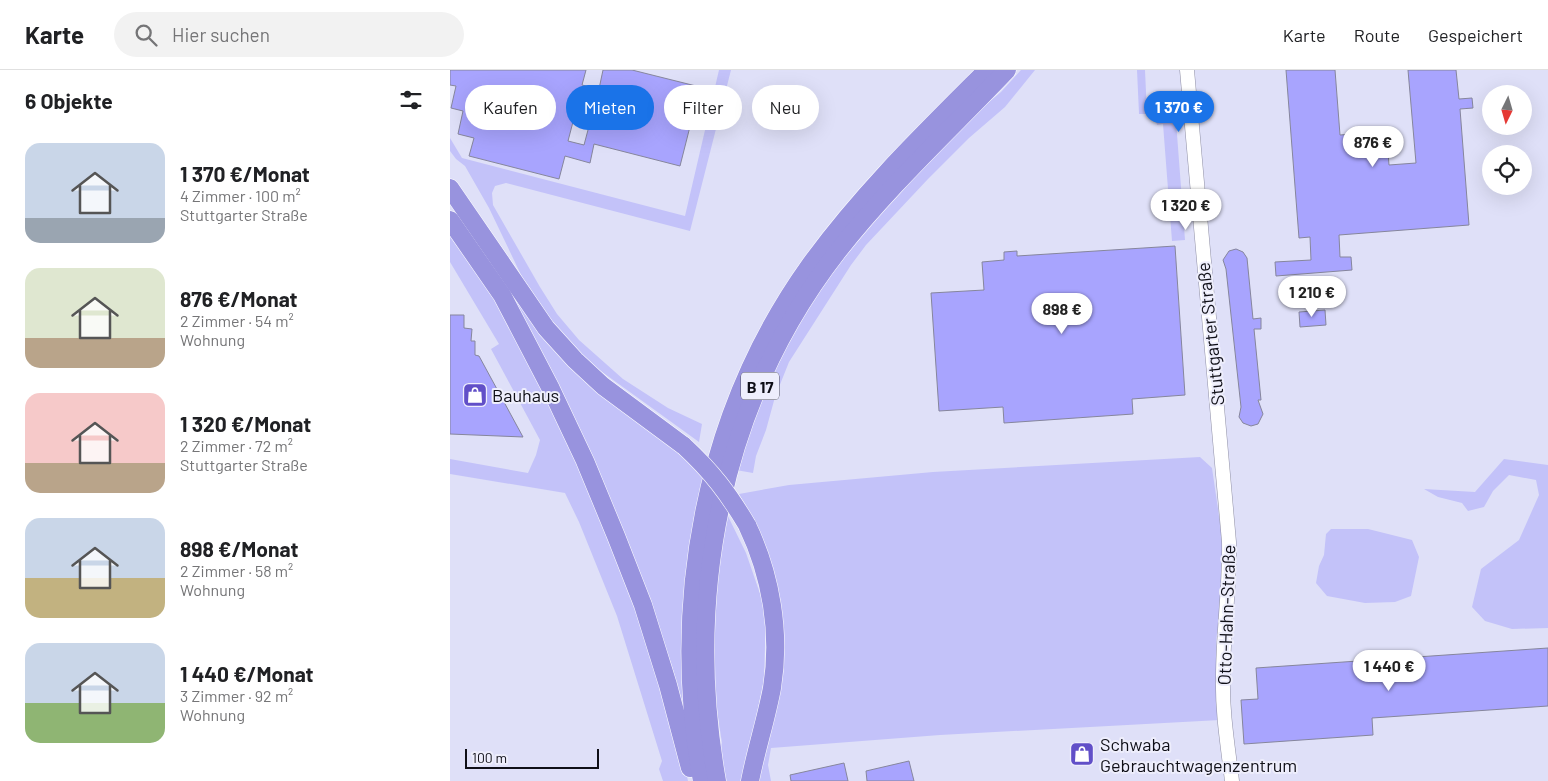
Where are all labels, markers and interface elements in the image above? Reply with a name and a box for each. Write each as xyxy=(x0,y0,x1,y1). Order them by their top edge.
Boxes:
search box xyxy=(114,12,464,57)
text: Karte xyxy=(25,20,84,49)
icon: search xyxy=(132,21,160,49)
text: Hier suchen xyxy=(172,23,270,46)
text: Karte xyxy=(1283,24,1326,46)
text: Route xyxy=(1354,24,1400,46)
text: Gespeichert xyxy=(1428,24,1523,46)
chip: Kaufen xyxy=(465,85,556,130)
chip: Mieten xyxy=(566,85,654,130)
chip: Filter xyxy=(664,85,742,130)
chip: Neu xyxy=(752,85,819,130)
north arrow xyxy=(1482,85,1532,135)
map controls xyxy=(1482,85,1532,195)
icon: filters xyxy=(397,86,425,114)
text: 6 Objekte xyxy=(25,88,113,113)
pin: 1 370 € xyxy=(1133,90,1225,133)
text: 1 370 € xyxy=(1155,97,1203,116)
pin: 876 € xyxy=(1338,126,1408,168)
text: 876 € xyxy=(1354,132,1392,151)
button: locate xyxy=(1482,145,1532,195)
text: 1 370 €/Monat xyxy=(180,161,310,186)
icon: home xyxy=(65,163,125,223)
text: 4 Zimmer · 100 m² xyxy=(180,186,301,205)
pin: 1 320 € xyxy=(1140,189,1232,231)
text: 1 320 € xyxy=(1162,195,1210,214)
text: Stuttgarter Straße xyxy=(180,205,308,224)
street label: Stuttgarter Straße xyxy=(1192,261,1228,407)
pin: 1 210 € xyxy=(1266,276,1358,318)
text: 1 210 € xyxy=(1289,282,1335,301)
text: 876 €/Monat xyxy=(180,286,298,311)
icon: home xyxy=(65,288,125,348)
pin: 898 € xyxy=(1027,292,1097,335)
text: 898 € xyxy=(1042,299,1082,318)
text: 2 Zimmer · 54 m² xyxy=(180,311,294,330)
text: Wohnung xyxy=(180,330,245,349)
road number: B 17 xyxy=(741,372,779,400)
shop icon: Bauhaus xyxy=(462,382,488,408)
place label: Bauhaus xyxy=(492,384,559,406)
text: 1 320 €/Monat xyxy=(180,411,311,436)
icon: home xyxy=(65,413,125,473)
text: 2 Zimmer · 72 m² xyxy=(180,436,293,455)
text: Stuttgarter Straße xyxy=(180,455,308,474)
text: 898 €/Monat xyxy=(180,536,298,561)
icon: home xyxy=(65,538,125,598)
street label: Otto-Hahn-Straße xyxy=(1213,544,1239,686)
text: 2 Zimmer · 58 m² xyxy=(180,561,293,580)
text: Wohnung xyxy=(180,580,245,599)
pin: 1 440 € xyxy=(1343,650,1435,692)
text: 1 440 € xyxy=(1364,656,1414,675)
text: 1 440 €/Monat xyxy=(180,661,314,686)
icon: home xyxy=(65,663,125,723)
text: 3 Zimmer · 92 m² xyxy=(180,686,293,705)
text: Wohnung xyxy=(180,705,245,724)
place label: Schwaba Gebrauchtwagenzentrum xyxy=(1100,733,1297,776)
shop icon: Schwaba Gebrauchtwagenzentrum xyxy=(1069,741,1095,767)
scale bar xyxy=(465,746,599,769)
text: 100 m xyxy=(472,749,507,766)

